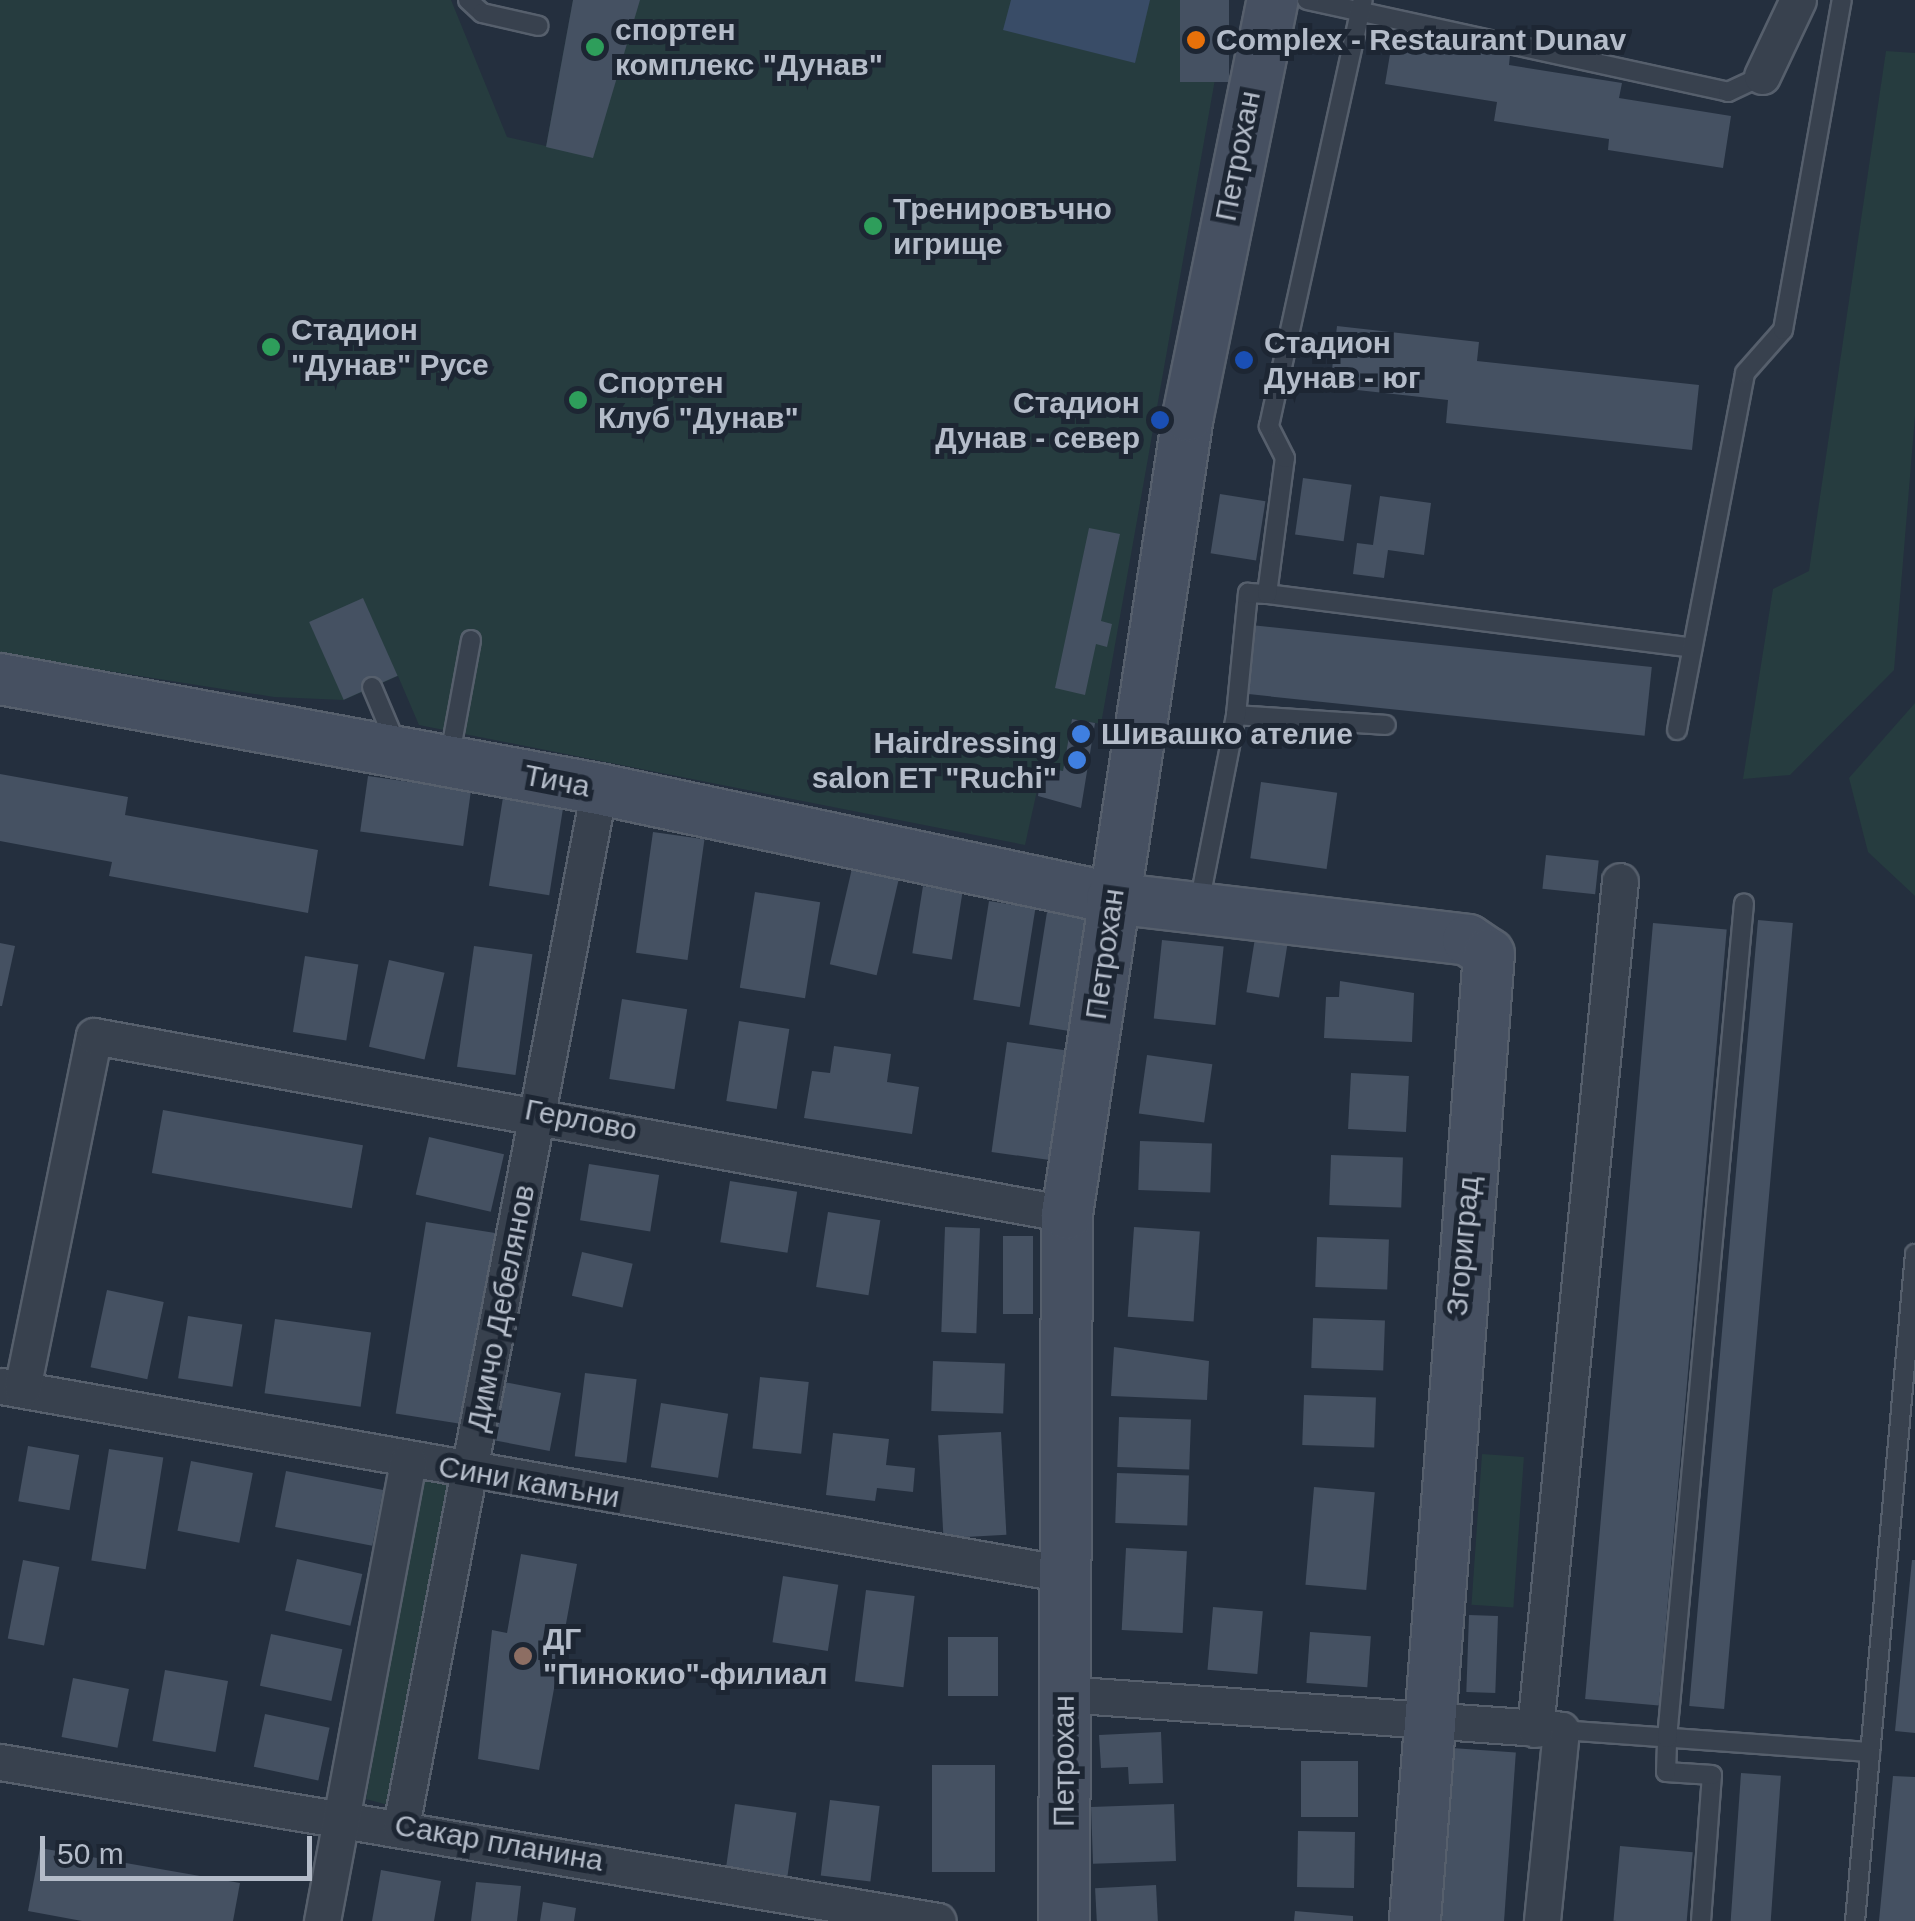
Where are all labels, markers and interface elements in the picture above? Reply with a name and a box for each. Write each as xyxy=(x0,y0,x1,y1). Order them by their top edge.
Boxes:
place label: спортен комплекс "Дунав" xyxy=(615,12,883,82)
place label: Complex - Restaurant Dunav xyxy=(1216,22,1626,58)
marker: Complex - Restaurant Dunav xyxy=(1185,29,1207,51)
marker: спортен комплекс "Дунав" xyxy=(584,36,606,58)
street label: Петрохан xyxy=(1208,88,1268,224)
place label: Тренировъчно игрище xyxy=(893,191,1112,262)
marker: Тренировъчно игрище xyxy=(862,215,884,237)
place label: Стадион "Дунав" Русе xyxy=(291,312,489,382)
place label: Стадион Дунав - юг xyxy=(1264,325,1420,396)
marker: Стадион "Дунав" Русе xyxy=(260,336,282,358)
marker: Стадион Дунав - юг xyxy=(1233,349,1255,371)
place label: Спортен Клуб "Дунав" xyxy=(598,365,799,436)
place label: Стадион Дунав - север xyxy=(935,385,1140,456)
marker: Спортен Клуб "Дунав" xyxy=(567,389,589,411)
marker: Стадион Дунав - север xyxy=(1149,409,1171,431)
place label: Шивашко ателие xyxy=(1101,716,1353,752)
marker: Шивашко ателие xyxy=(1070,723,1092,745)
place label: Hairdressing salon ET "Ruchi" xyxy=(812,725,1057,796)
marker: Hairdressing salon ET "Ruchi" xyxy=(1066,749,1088,771)
street label: Тича xyxy=(521,757,593,805)
street label: Петрохан xyxy=(1078,886,1132,1022)
street label: Герлово xyxy=(522,1092,640,1148)
street label: Згориград xyxy=(1439,1175,1487,1317)
street label: Димчо Дебелянов xyxy=(459,1182,543,1434)
street label: Сини камъни xyxy=(436,1448,622,1516)
place label: ДГ "Пинокио"-филиал xyxy=(543,1621,828,1692)
marker: ДГ "Пинокио"-филиал xyxy=(512,1645,534,1667)
street label: Петрохан xyxy=(1046,1695,1082,1827)
street label: Сакар планина xyxy=(392,1807,606,1879)
scale bar xyxy=(45,1816,318,1878)
text: 50 m xyxy=(57,1837,124,1870)

